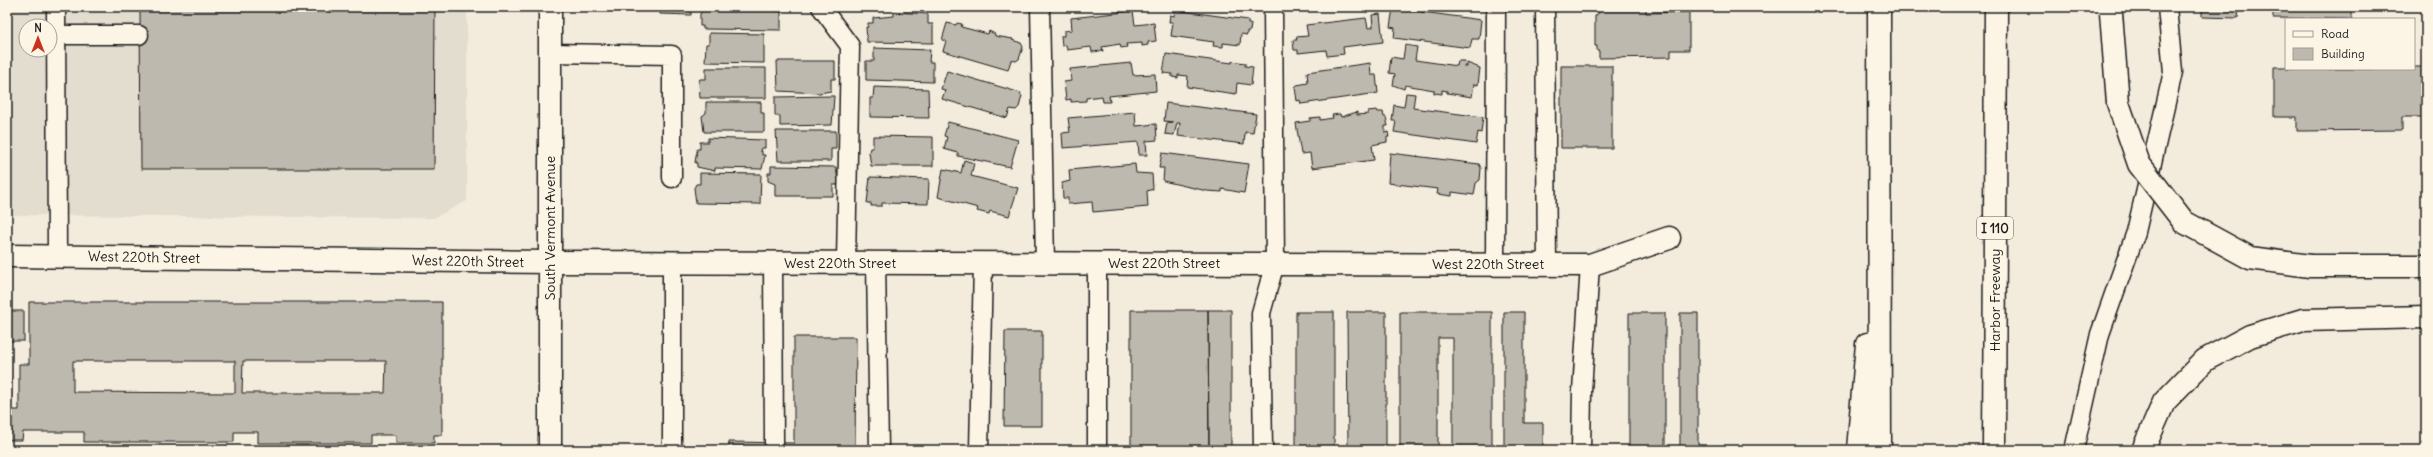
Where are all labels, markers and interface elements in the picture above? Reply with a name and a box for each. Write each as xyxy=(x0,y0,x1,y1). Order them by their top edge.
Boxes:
north arrow xyxy=(18,18,58,58)
legend xyxy=(2285,18,2415,70)
text: N xyxy=(34,21,42,35)
text: Road xyxy=(2321,26,2349,41)
text: Building xyxy=(2321,46,2365,61)
street label: South Vermont Avenue xyxy=(541,156,559,300)
road number: I 110 xyxy=(1977,217,2013,239)
street label: West 220th Street xyxy=(88,247,201,267)
street label: Harbor Freeway xyxy=(1986,249,2004,352)
street label: West 220th Street xyxy=(412,251,525,271)
street label: West 220th Street xyxy=(784,254,896,272)
street label: West 220th Street xyxy=(1108,254,1220,272)
street label: West 220th Street xyxy=(1432,255,1544,273)

